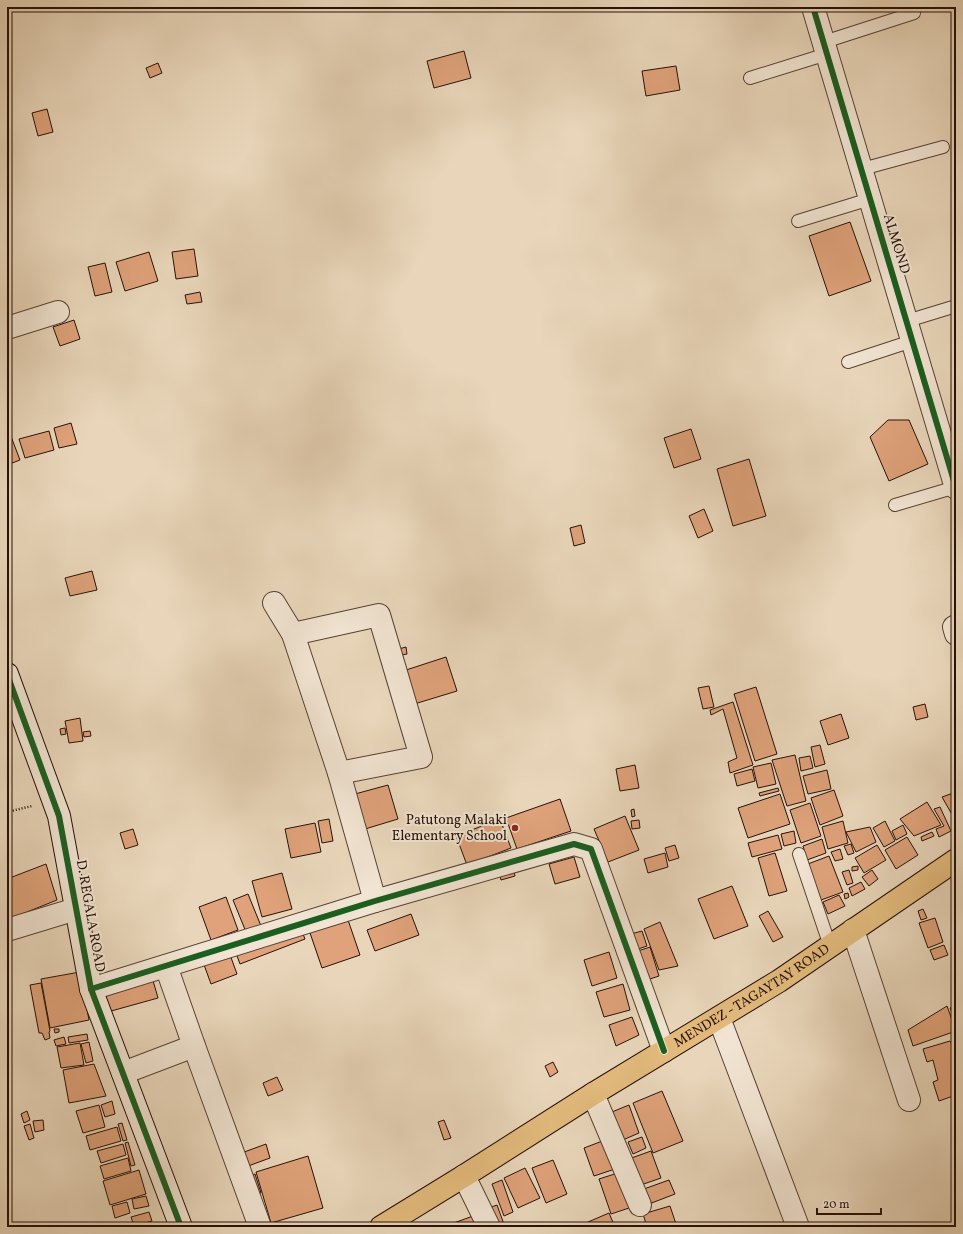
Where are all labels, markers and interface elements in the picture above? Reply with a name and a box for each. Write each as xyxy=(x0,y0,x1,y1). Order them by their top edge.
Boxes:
street label: ALMOND xyxy=(878,212,914,276)
place label: Patutong Malaki Elementary School xyxy=(392,811,507,846)
marker: Patutong Malaki Elementary School xyxy=(510,823,520,833)
street label: D. REGALA ROAD xyxy=(71,858,109,974)
street label: MENDEZ - TAGAYTAY ROAD xyxy=(670,940,834,1052)
scale bar xyxy=(817,1190,881,1216)
text: 20 m xyxy=(823,1197,850,1213)

